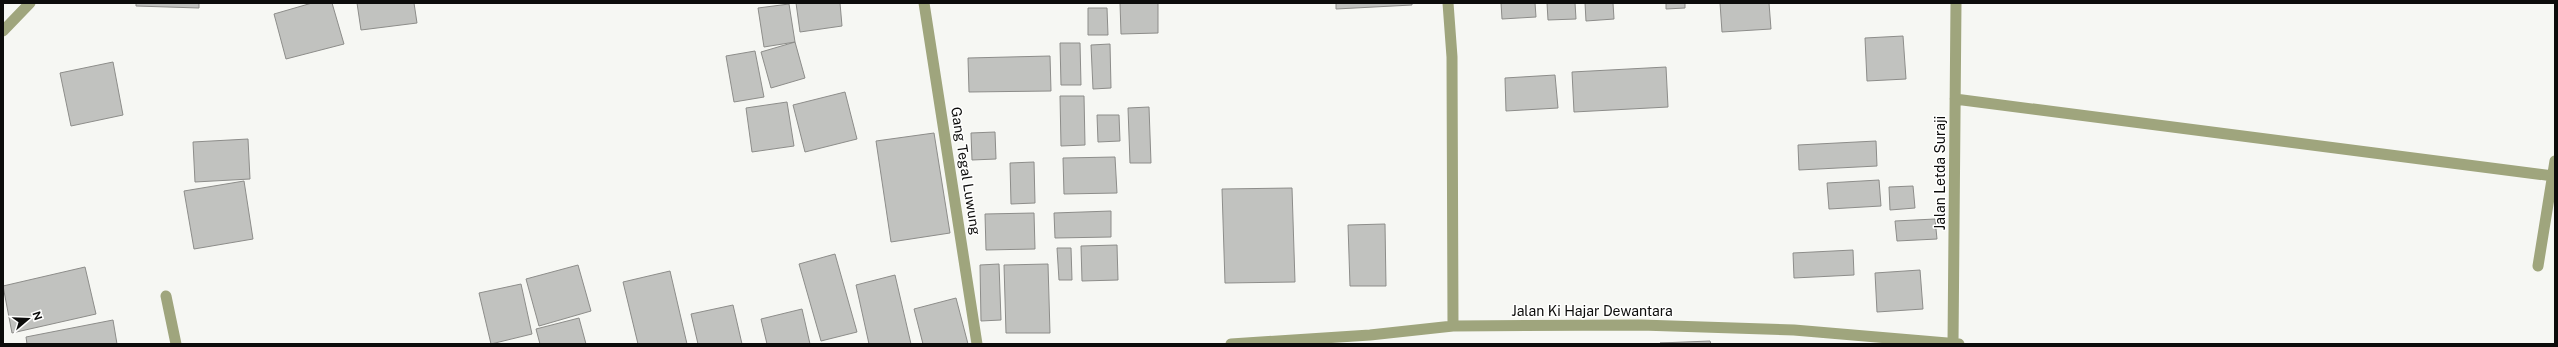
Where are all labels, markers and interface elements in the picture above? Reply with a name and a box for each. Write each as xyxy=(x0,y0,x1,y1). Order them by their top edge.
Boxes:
street label: Gang Tegal Luwung xyxy=(948,106,984,236)
street label: Jalan Letda Suraji xyxy=(1932,116,1948,230)
north arrow xyxy=(8,299,48,339)
street label: Jalan Ki Hajar Dewantara xyxy=(1511,303,1673,319)
text: N xyxy=(30,310,45,322)

